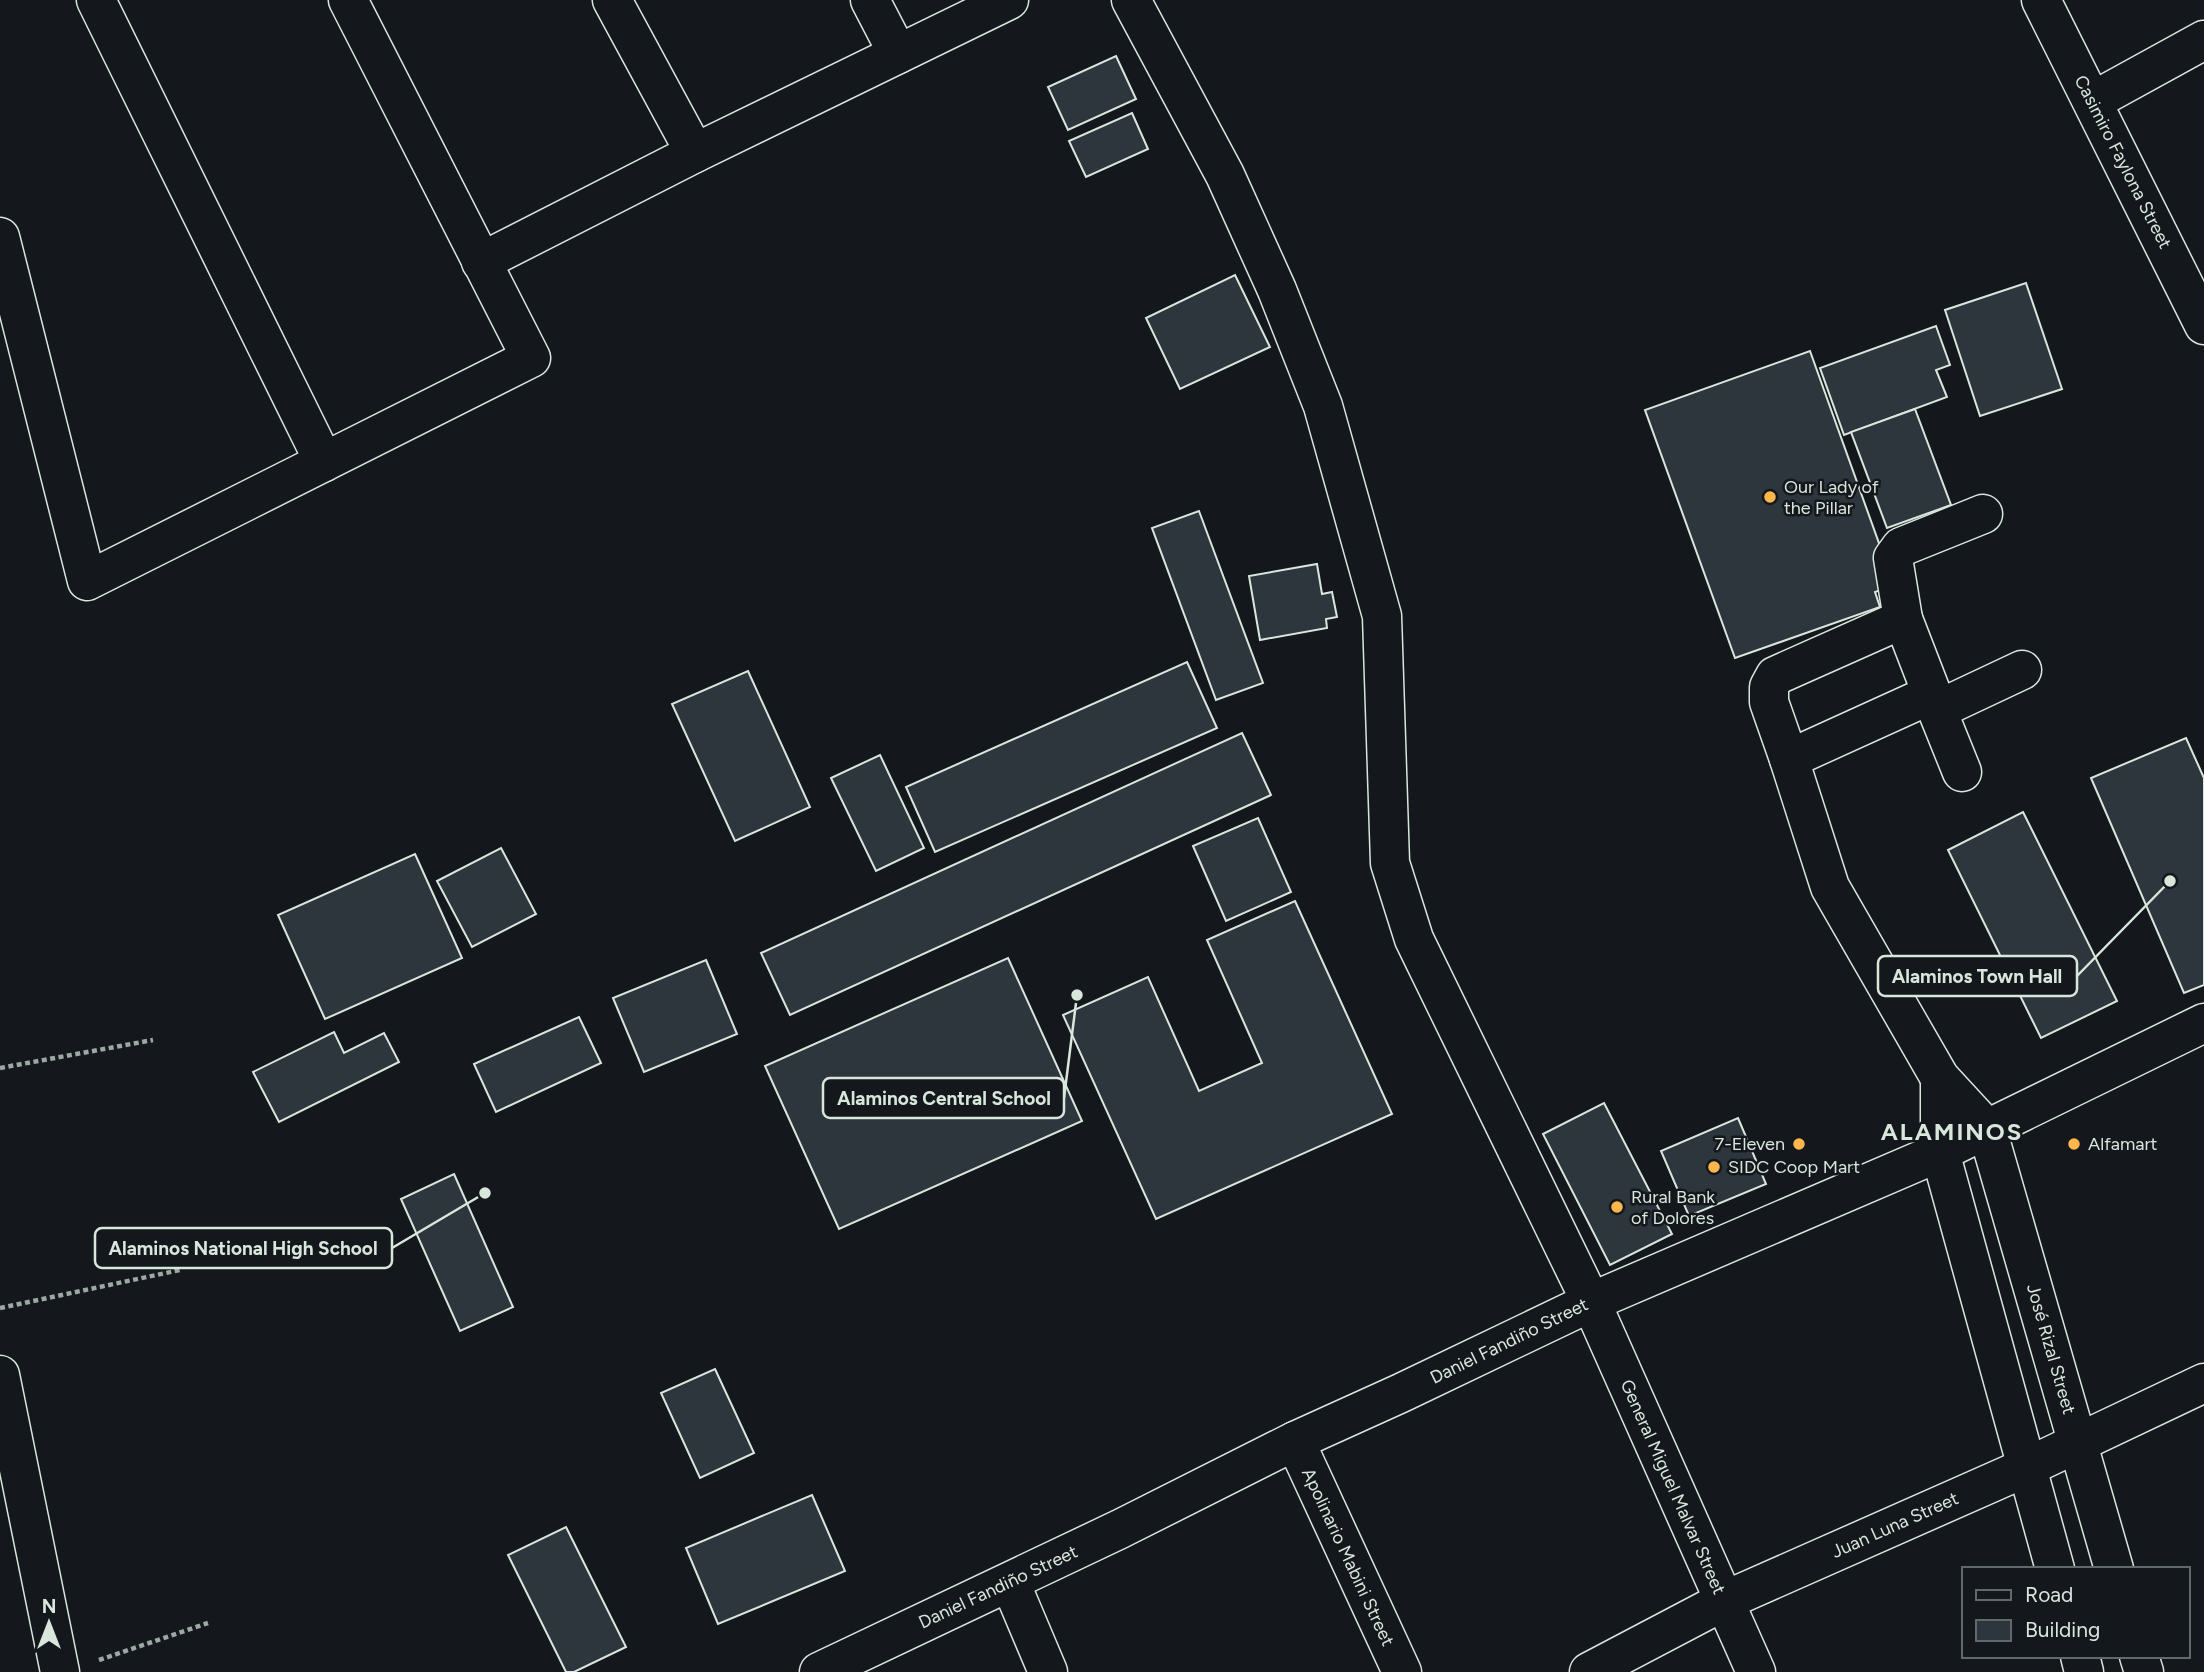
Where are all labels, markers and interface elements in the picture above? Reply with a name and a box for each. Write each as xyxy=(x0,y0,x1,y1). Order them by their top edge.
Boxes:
street label: Casimiro Faylona Street xyxy=(2070,72,2176,253)
place label: Our Lady of the Pillar xyxy=(1784,476,1879,519)
marker: Our Lady of the Pillar xyxy=(1762,489,1778,505)
callout: Alaminos Town Hall xyxy=(1878,956,2077,996)
text: Alaminos Town Hall xyxy=(1892,965,2062,988)
callout: Alaminos Central School xyxy=(823,1078,1064,1118)
text: Alaminos Central School xyxy=(837,1087,1051,1110)
district label: ALAMINOS xyxy=(1881,1117,2023,1146)
place label: 7-Eleven xyxy=(1715,1133,1785,1155)
place label: Alfamart xyxy=(2088,1133,2157,1155)
marker: 7-Eleven xyxy=(1791,1136,1807,1152)
marker: Alfamart xyxy=(2066,1136,2082,1152)
place label: SIDC Coop Mart xyxy=(1728,1156,1860,1178)
marker: SIDC Coop Mart xyxy=(1706,1159,1722,1175)
place label: Rural Bank of Dolores xyxy=(1631,1186,1715,1229)
marker: Rural Bank of Dolores xyxy=(1609,1199,1625,1215)
callout: Alaminos National High School xyxy=(95,1228,392,1268)
text: Alaminos National High School xyxy=(108,1237,378,1260)
street label: José Rizal Street xyxy=(2022,1281,2080,1417)
street label: Daniel Fandiño Street xyxy=(1426,1293,1592,1389)
street label: General Miguel Malvar Street xyxy=(1616,1376,1730,1598)
street label: Apolinario Mabini Street xyxy=(1297,1464,1399,1650)
street label: Juan Luna Street xyxy=(1828,1487,1962,1563)
street label: Daniel Fandiño Street xyxy=(915,1540,1081,1634)
legend xyxy=(1962,1567,2190,1658)
text: Road xyxy=(2025,1582,2073,1607)
north arrow xyxy=(14,1588,84,1658)
text: N xyxy=(42,1595,56,1618)
text: Building xyxy=(2025,1617,2100,1642)

